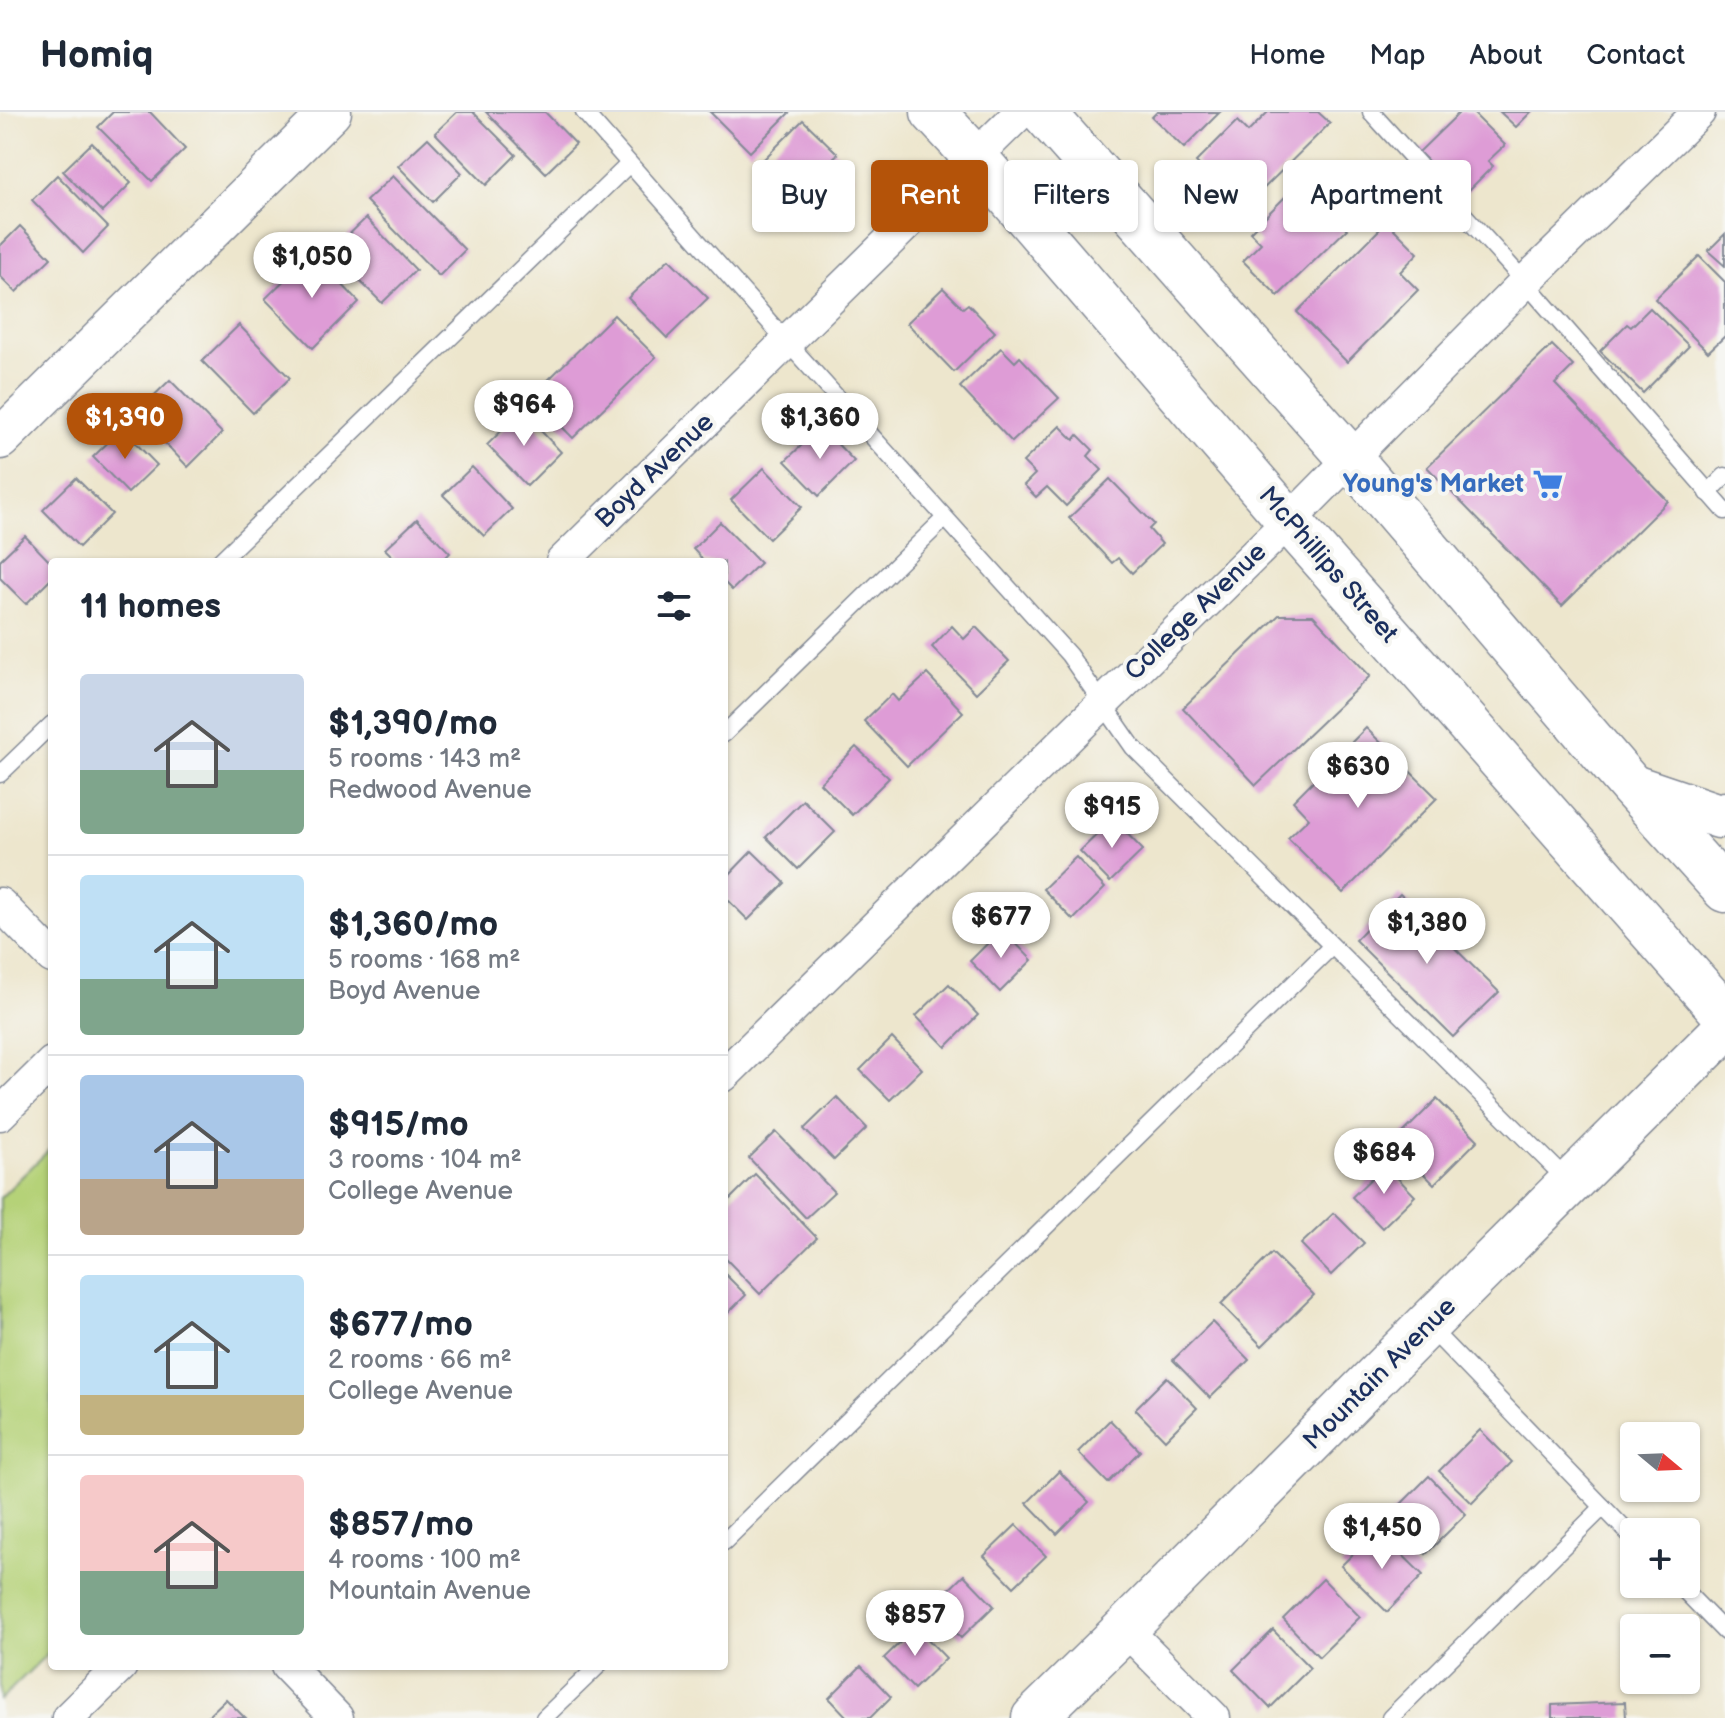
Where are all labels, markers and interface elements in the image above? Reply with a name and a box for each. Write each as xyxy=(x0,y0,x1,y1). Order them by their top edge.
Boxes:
text: Homiq xyxy=(40,33,153,78)
text: Home xyxy=(1249,39,1325,72)
text: Map xyxy=(1369,39,1426,72)
text: About xyxy=(1470,39,1542,72)
text: Contact xyxy=(1586,39,1685,72)
chip: Buy xyxy=(752,160,855,232)
chip: Rent xyxy=(871,160,988,232)
chip: Filters xyxy=(1004,160,1138,232)
chip: New xyxy=(1154,160,1267,232)
chip: Apartment xyxy=(1283,160,1471,232)
pin: $1,050 xyxy=(247,232,377,300)
text: $1,050 xyxy=(271,242,353,273)
pin: $964 xyxy=(477,380,571,448)
text: $964 xyxy=(492,390,556,421)
pin: $1,390 xyxy=(60,393,190,461)
pin: $1,360 xyxy=(755,393,885,461)
text: $1,390 xyxy=(85,403,165,434)
text: $1,360 xyxy=(780,403,861,434)
street label: Boyd Avenue xyxy=(589,407,721,535)
supermarket icon: Young's Market xyxy=(1531,467,1565,501)
place label: Young's Market xyxy=(1343,469,1524,500)
street label: McPhillips Street xyxy=(1252,481,1404,649)
street label: College Avenue xyxy=(1119,537,1273,687)
icon: filters xyxy=(652,584,696,628)
text: 11 homes xyxy=(80,586,221,627)
text: $1,390/mo xyxy=(328,703,498,744)
icon: home xyxy=(144,706,240,802)
pin: $630 xyxy=(1311,742,1405,810)
text: 5 rooms · 143 m² xyxy=(328,744,521,775)
text: $630 xyxy=(1326,752,1390,783)
text: Redwood Avenue xyxy=(328,775,532,806)
pin: $915 xyxy=(1065,782,1159,850)
text: $915 xyxy=(1083,792,1141,823)
pin: $677 xyxy=(954,892,1048,960)
pin: $1,380 xyxy=(1362,898,1492,966)
text: $677 xyxy=(970,902,1032,933)
text: $1,360/mo xyxy=(328,904,498,945)
icon: home xyxy=(144,907,240,1003)
text: $1,380 xyxy=(1387,908,1467,939)
text: 5 rooms · 168 m² xyxy=(328,945,521,976)
text: Boyd Avenue xyxy=(328,976,480,1007)
text: $915/mo xyxy=(328,1104,469,1145)
icon: home xyxy=(144,1107,240,1203)
pin: $684 xyxy=(1337,1128,1431,1196)
text: $684 xyxy=(1352,1138,1416,1169)
text: 3 rooms · 104 m² xyxy=(328,1145,522,1176)
text: College Avenue xyxy=(328,1176,513,1207)
street label: Mountain Avenue xyxy=(1297,1291,1463,1457)
text: $677/mo xyxy=(328,1304,473,1345)
icon: home xyxy=(144,1307,240,1403)
text: 2 rooms · 66 m² xyxy=(328,1345,512,1376)
text: College Avenue xyxy=(328,1376,513,1407)
north arrow xyxy=(1620,1422,1700,1502)
map controls xyxy=(1620,1422,1700,1694)
pin: $1,450 xyxy=(1317,1503,1447,1571)
text: $857/mo xyxy=(328,1504,474,1545)
icon: home xyxy=(144,1507,240,1603)
text: $1,450 xyxy=(1342,1513,1422,1544)
button: + xyxy=(1620,1518,1700,1598)
text: 4 rooms · 100 m² xyxy=(328,1545,521,1576)
text: Mountain Avenue xyxy=(328,1576,531,1607)
pin: $857 xyxy=(868,1590,962,1658)
text: $857 xyxy=(884,1600,946,1631)
button: − xyxy=(1620,1614,1700,1694)

